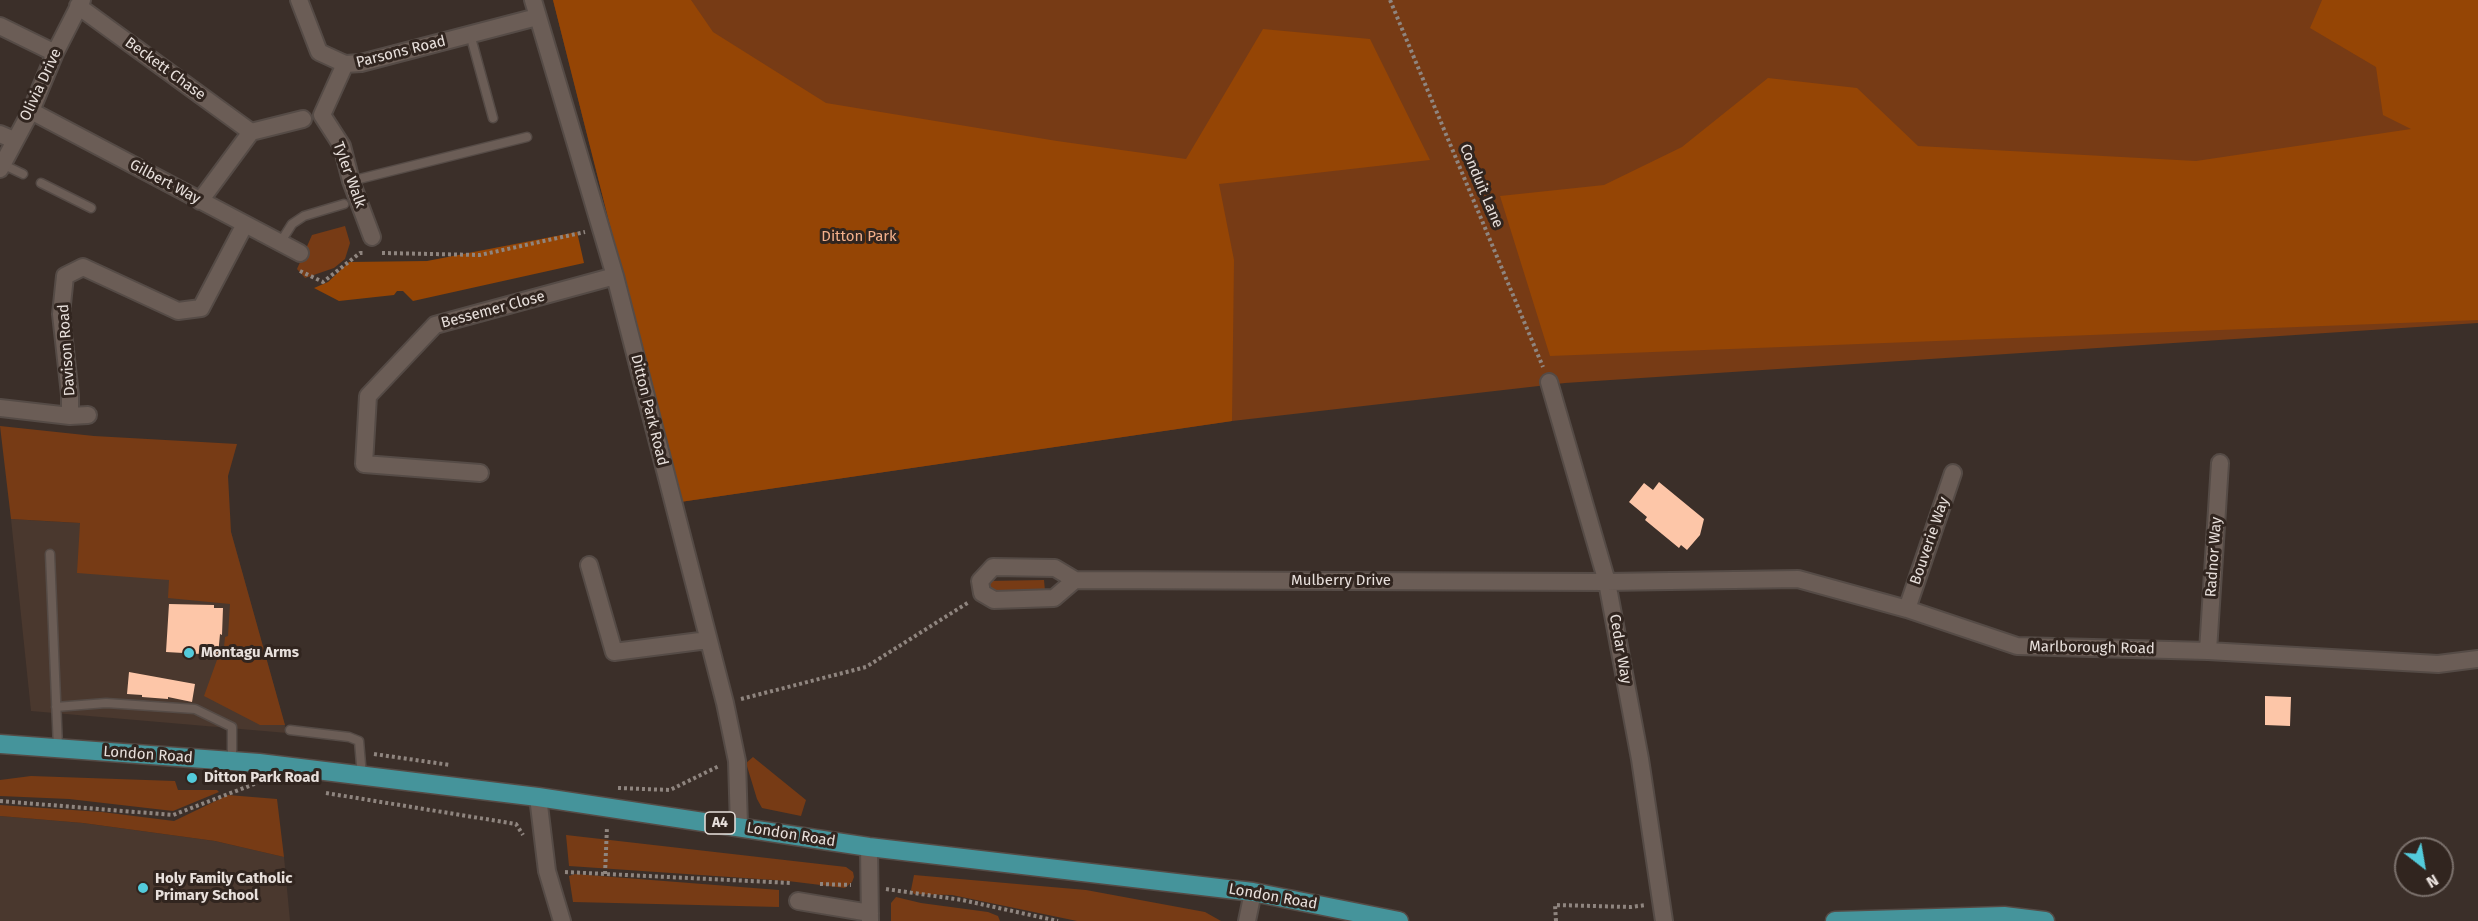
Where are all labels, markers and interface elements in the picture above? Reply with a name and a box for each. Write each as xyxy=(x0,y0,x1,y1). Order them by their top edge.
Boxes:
street label: Parsons Road xyxy=(354,32,448,72)
street label: Beckett Chase xyxy=(121,34,209,104)
street label: Olivia Drive xyxy=(16,46,66,124)
street label: Tyler Walk xyxy=(329,140,369,210)
street label: Conduit Lane xyxy=(1455,141,1507,231)
street label: Gilbert Way xyxy=(127,156,203,208)
park label: Ditton Park xyxy=(821,228,897,246)
street label: Bessemer Close xyxy=(439,288,547,332)
street label: Davison Road xyxy=(55,303,79,397)
street label: Ditton Park Road xyxy=(626,352,672,468)
street label: Bouverie Way xyxy=(1907,495,1953,587)
street label: Radnor Way xyxy=(2202,516,2226,598)
street label: Mulberry Drive xyxy=(1291,572,1391,590)
street label: Cedar Way xyxy=(1605,613,1635,685)
street label: Marlborough Road xyxy=(2029,638,2155,658)
place label: Montagu Arms xyxy=(201,644,299,662)
marker: Montagu Arms xyxy=(182,646,196,660)
street label: London Road xyxy=(103,743,193,767)
place label: Ditton Park Road xyxy=(204,769,319,787)
marker: Ditton Park Road xyxy=(185,771,199,785)
road number: A4 xyxy=(705,812,735,834)
street label: London Road xyxy=(745,819,837,851)
north arrow xyxy=(2394,837,2454,897)
place label: Holy Family Catholic Primary School xyxy=(155,870,292,905)
text: N xyxy=(2423,870,2442,892)
street label: London Road xyxy=(1227,880,1319,914)
marker: Holy Family Catholic Primary School xyxy=(136,881,150,895)

